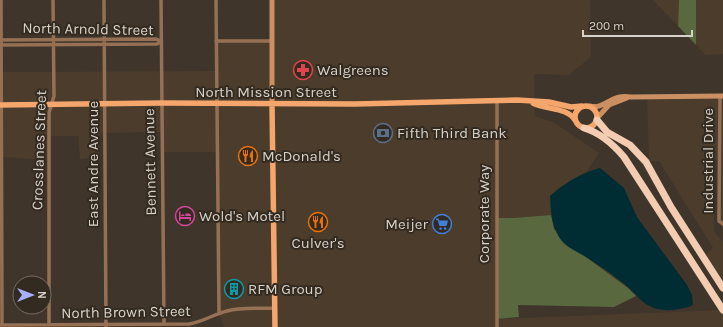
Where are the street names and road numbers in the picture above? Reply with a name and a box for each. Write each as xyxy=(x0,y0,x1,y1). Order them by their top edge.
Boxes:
street label: North Arnold Street xyxy=(22,19,154,39)
street label: North Mission Street xyxy=(195,83,337,101)
street label: Crosslanes Street xyxy=(28,89,50,210)
street label: East Andre Avenue xyxy=(84,101,102,227)
street label: Bennett Avenue xyxy=(140,108,160,216)
street label: Industrial Drive xyxy=(699,108,717,214)
street label: Corporate Way xyxy=(475,165,493,263)
street label: North Brown Street xyxy=(61,302,191,322)

